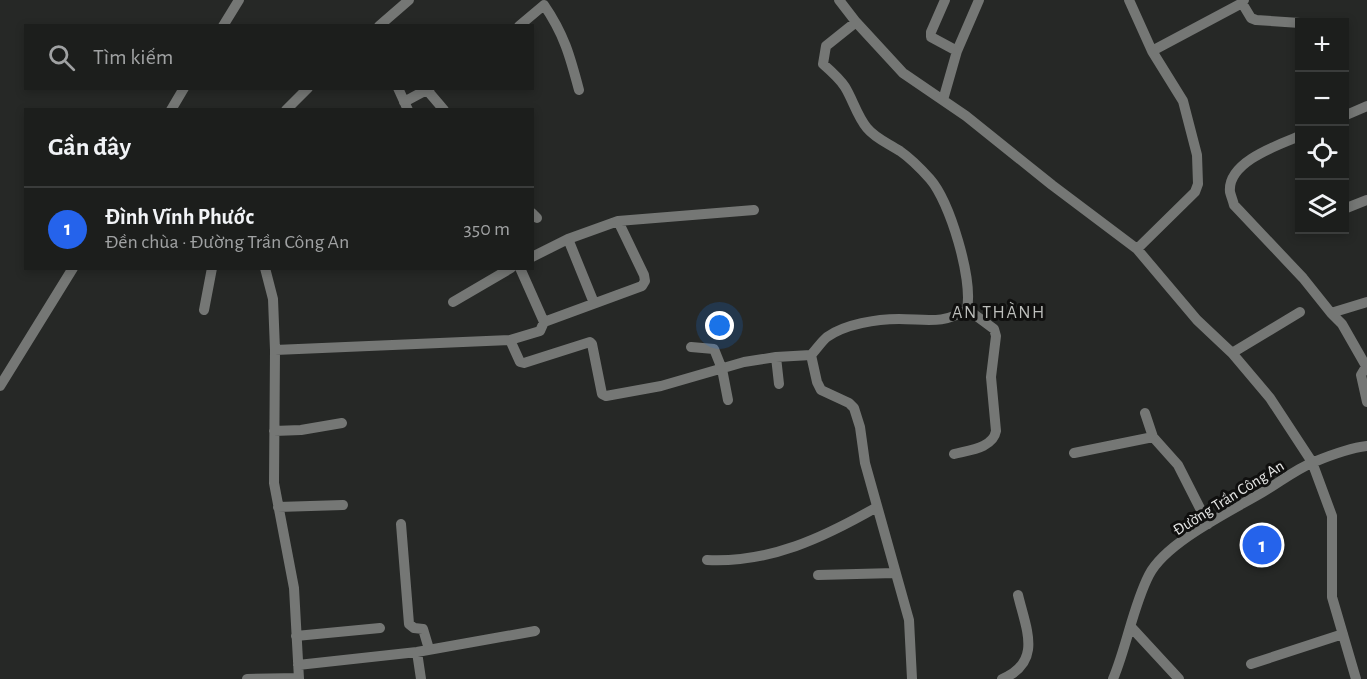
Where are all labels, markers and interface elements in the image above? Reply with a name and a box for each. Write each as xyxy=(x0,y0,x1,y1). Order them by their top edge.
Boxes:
map controls xyxy=(1295,18,1349,234)
button: + xyxy=(1295,18,1349,72)
search box xyxy=(24,24,534,90)
icon: search xyxy=(45,41,78,74)
text: Tìm kiếm xyxy=(93,46,173,68)
button: − xyxy=(1295,72,1349,126)
button: locate xyxy=(1295,126,1349,180)
text: Gần đây xyxy=(48,134,131,160)
button: layers xyxy=(1295,180,1349,234)
text: Đình Vĩnh Phước xyxy=(105,206,254,228)
text: 1 xyxy=(64,219,71,239)
text: 350 m xyxy=(464,219,510,239)
text: Đền chùa · Đường Trần Công An xyxy=(105,232,349,252)
district label: AN THÀNH xyxy=(952,301,1046,322)
your location xyxy=(705,311,734,340)
street label: Đường Trần Công An xyxy=(1170,457,1287,538)
pin: 1 xyxy=(1242,522,1282,568)

